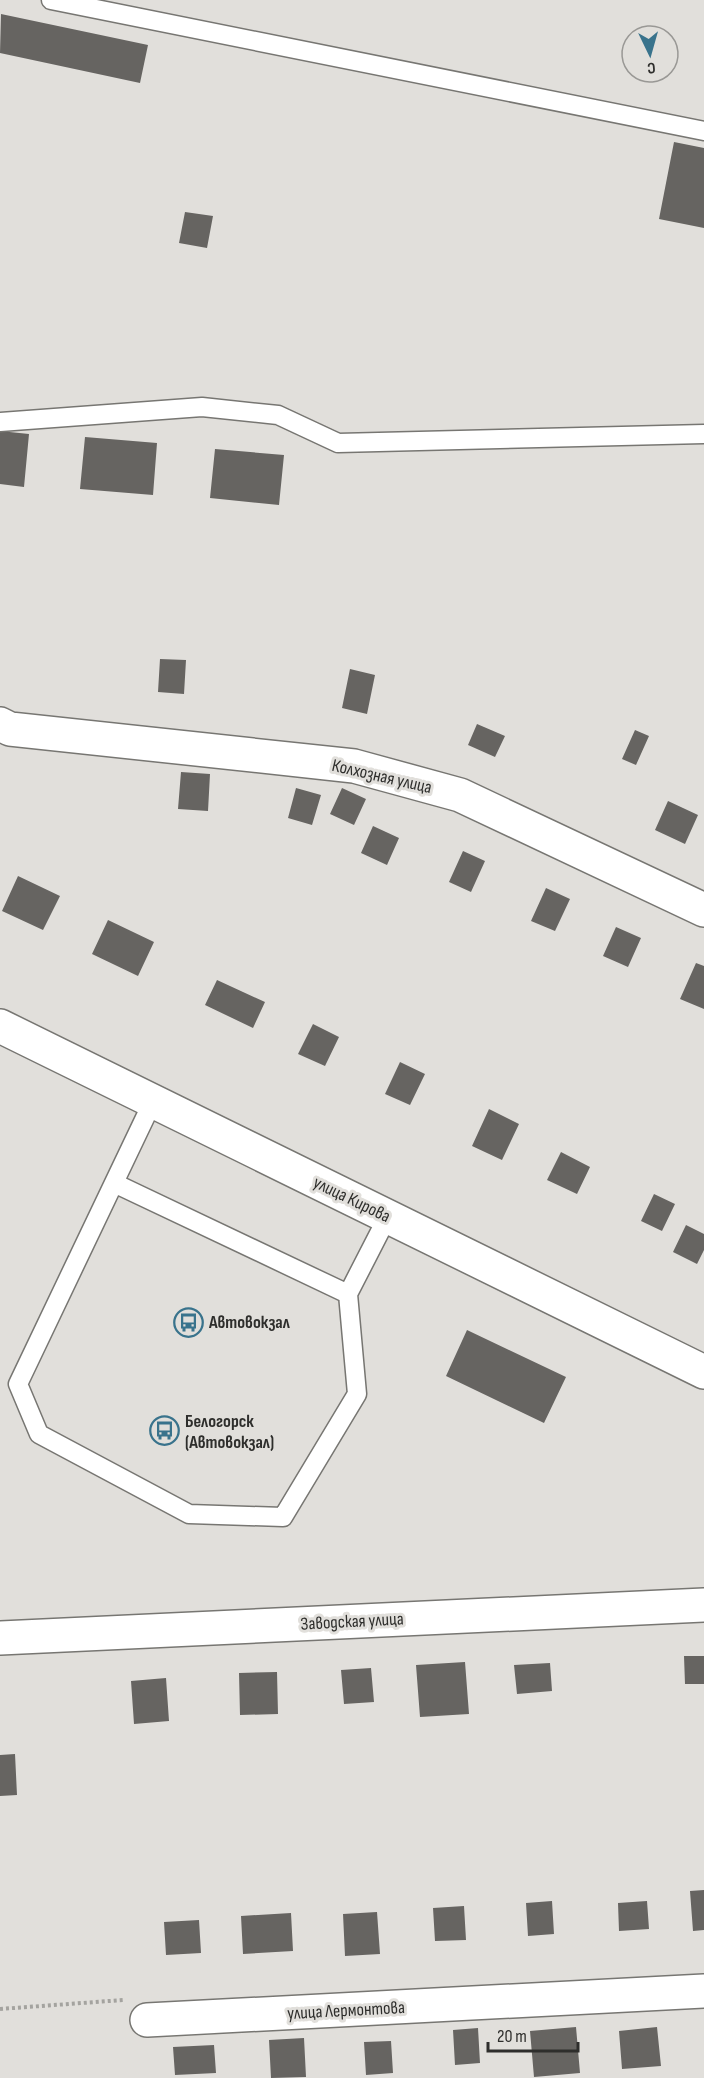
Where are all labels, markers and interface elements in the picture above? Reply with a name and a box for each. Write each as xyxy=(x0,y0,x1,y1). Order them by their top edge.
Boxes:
north arrow xyxy=(620,24,680,84)
text: С xyxy=(646,58,656,77)
street label: Колхозная улица xyxy=(330,755,434,798)
street label: улица Кирова xyxy=(310,1172,394,1227)
bus stop icon: Автовокзал xyxy=(172,1306,204,1338)
place label: Автовокзал xyxy=(208,1312,291,1333)
place label: Белогорск (Автовокзал) xyxy=(185,1411,274,1453)
bus stop icon: Белогорск (Автовокзал) xyxy=(148,1415,180,1447)
street label: Заводская улица xyxy=(300,1608,404,1635)
street label: улица Лермонтова xyxy=(287,1997,405,2024)
scale bar xyxy=(488,2015,578,2053)
text: 20 m xyxy=(497,2026,527,2047)

